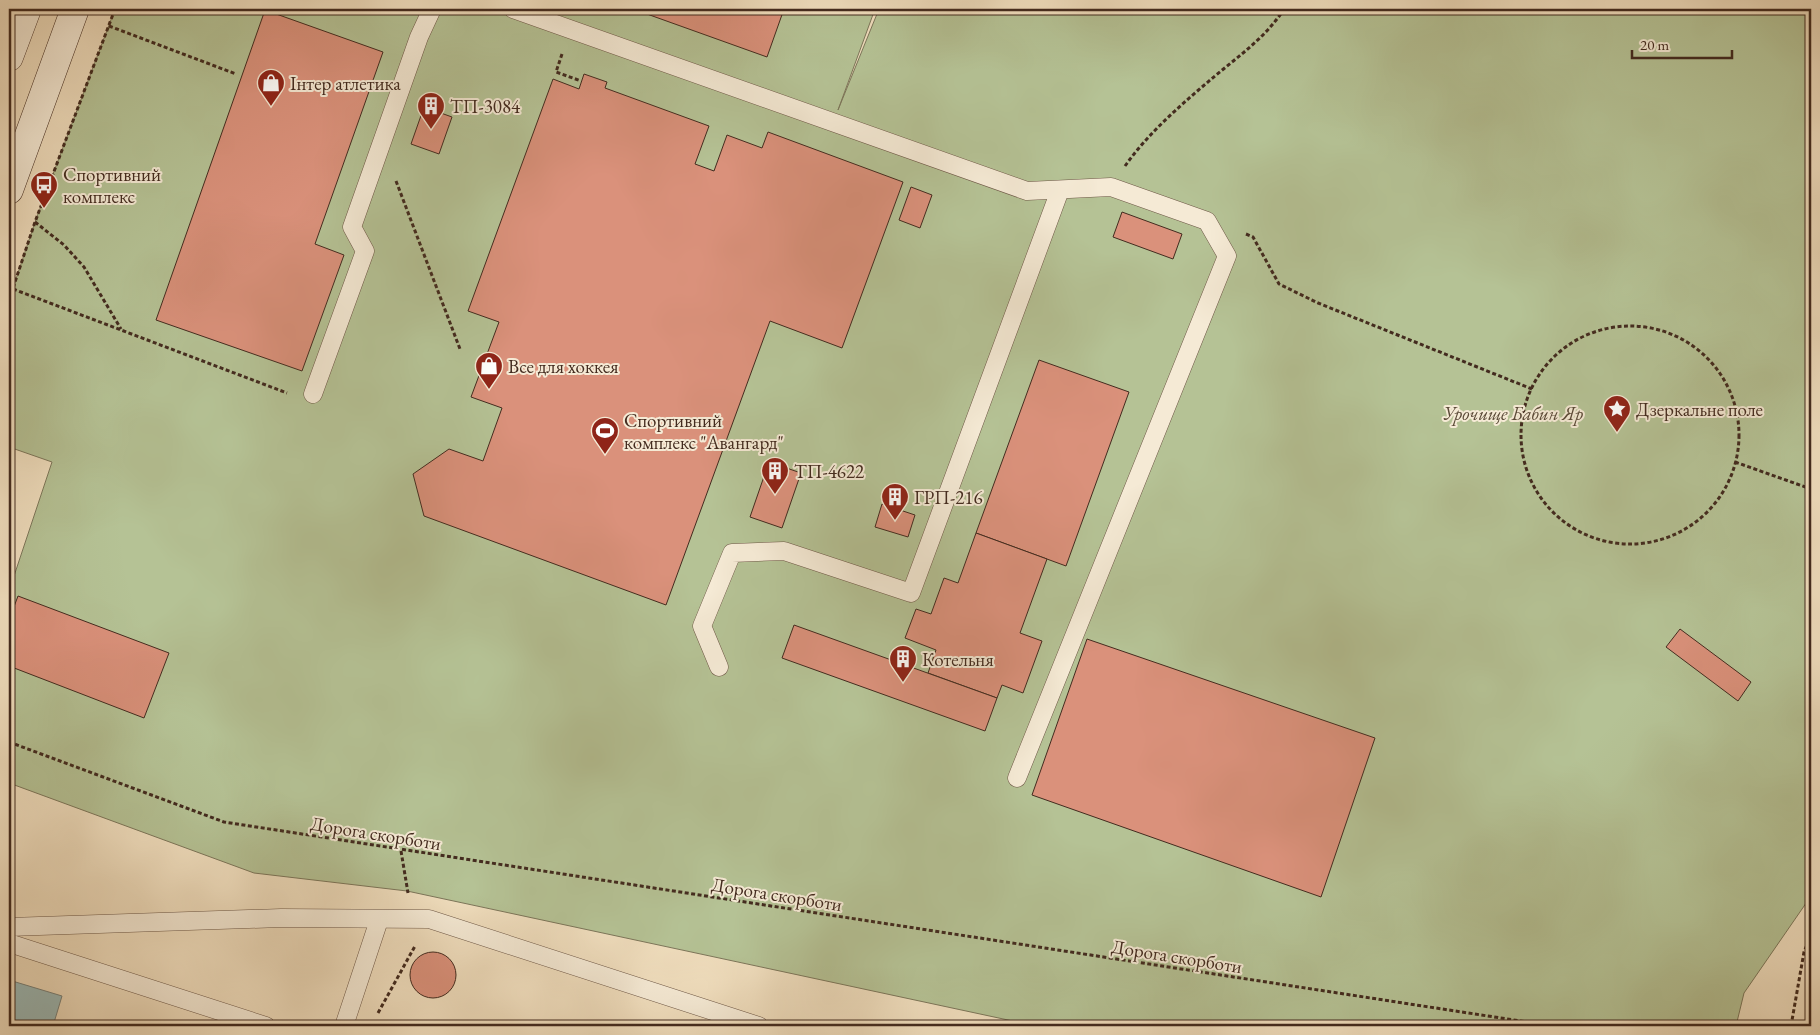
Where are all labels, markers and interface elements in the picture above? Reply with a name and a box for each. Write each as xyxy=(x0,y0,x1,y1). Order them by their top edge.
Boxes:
scale bar xyxy=(1632,28,1732,60)
text: 20 m xyxy=(1640,35,1669,54)
shop icon: Інтер атлетика xyxy=(256,68,286,107)
place label: Інтер атлетика xyxy=(290,71,401,96)
building icon: ТП-3084 xyxy=(416,91,446,130)
place label: ТП-3084 xyxy=(450,94,521,119)
place label: Спортивний комплекс xyxy=(63,162,161,209)
bus stop icon: Спортивний комплекс xyxy=(29,170,59,209)
shop icon: Все для хоккея xyxy=(474,351,504,390)
place label: Все для хоккея xyxy=(508,354,619,379)
place icon: Дзеркальне поле xyxy=(1602,394,1632,433)
place label: Дзеркальне поле xyxy=(1636,397,1763,422)
park label: Урочище Бабин Яр xyxy=(1443,401,1584,426)
place label: Спортивний комплекс "Авангард" xyxy=(624,408,784,455)
sports icon: Спортивний комплекс "Авангард" xyxy=(590,416,620,455)
building icon: ТП-4622 xyxy=(760,456,790,495)
place label: ТП-4622 xyxy=(794,459,864,484)
building icon: ГРП-216 xyxy=(880,482,910,521)
place label: ГРП-216 xyxy=(914,485,983,510)
building icon: Котельня xyxy=(888,644,918,683)
place label: Котельня xyxy=(922,647,994,672)
street label: Дорога скорботи xyxy=(309,811,443,856)
street label: Дорога скорботи xyxy=(710,872,844,917)
street label: Дорога скорботи xyxy=(1110,934,1244,979)

